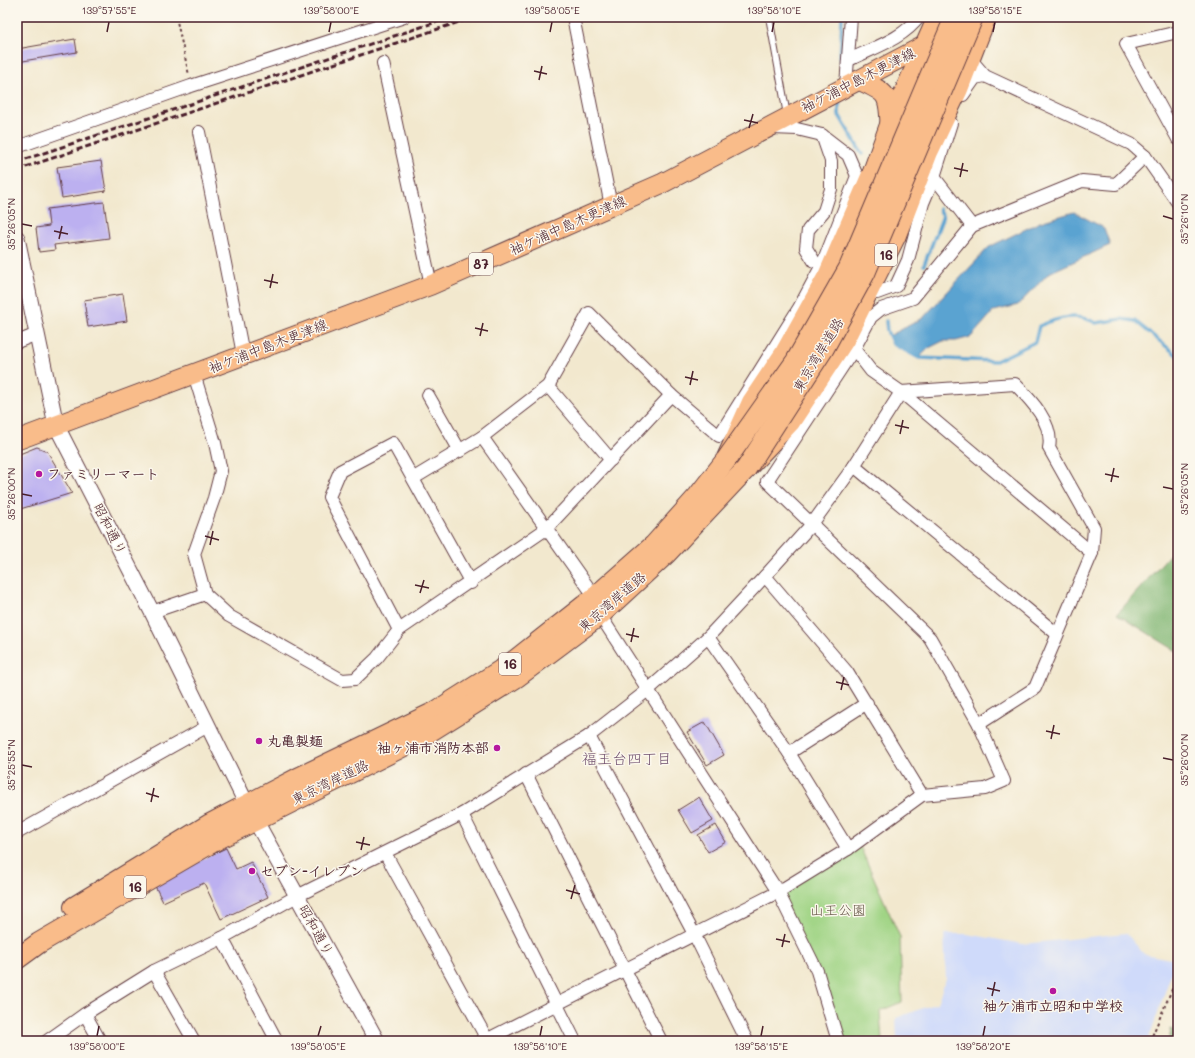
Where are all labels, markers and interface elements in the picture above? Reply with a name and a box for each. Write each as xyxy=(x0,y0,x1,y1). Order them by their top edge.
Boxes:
text: 139°57'55"E xyxy=(82,3,137,17)
text: 139°58'00"E xyxy=(303,3,359,17)
text: 139°58'05"E xyxy=(524,3,580,17)
text: 139°58'10"E xyxy=(747,3,801,17)
text: 139°58'15"E xyxy=(968,3,1022,17)
street label: 袖ケ浦中島木更津線 xyxy=(797,42,918,117)
street label: 袖ケ浦中島木更津線 xyxy=(506,190,629,259)
text: 35°26'10"N xyxy=(1177,194,1191,244)
text: 35°26'05"N xyxy=(4,198,18,250)
road number: 16 xyxy=(875,244,897,266)
road number: 87 xyxy=(469,253,493,275)
street label: 袖ケ浦中島木更津線 xyxy=(206,314,330,377)
street label: 東京湾岸道路 xyxy=(788,314,847,396)
text: 35°26'05"N xyxy=(1177,463,1191,515)
place label: ファミリーマート xyxy=(47,464,160,483)
text: 35°26'00"N xyxy=(4,468,18,520)
marker: ファミリーマート xyxy=(34,469,44,479)
street label: 昭和通り xyxy=(89,500,132,558)
street label: 東京湾岸道路 xyxy=(574,567,650,636)
road number: 16 xyxy=(499,653,521,675)
place label: 丸亀製麺 xyxy=(267,731,323,750)
text: 35°26'00"N xyxy=(1177,734,1191,786)
marker: 丸亀製麺 xyxy=(254,736,264,746)
place label: 袖ヶ浦市消防本部 xyxy=(377,738,489,757)
text: 35°25'55"N xyxy=(4,739,18,791)
marker: 袖ヶ浦市消防本部 xyxy=(492,743,502,753)
district label: 福王台四丁目 xyxy=(582,748,672,768)
street label: 東京湾岸道路 xyxy=(288,755,372,809)
place label: セブン-イレブン xyxy=(260,861,364,880)
marker: セブン-イレブン xyxy=(247,866,257,876)
road number: 16 xyxy=(124,876,146,898)
park label: 山王公園 xyxy=(810,900,866,919)
street label: 昭和通り xyxy=(295,901,338,959)
marker: 袖ケ浦市立昭和中学校 xyxy=(1048,986,1058,996)
place label: 袖ケ浦市立昭和中学校 xyxy=(983,996,1123,1015)
text: 139°58'00"E xyxy=(69,1039,125,1053)
text: 139°58'05"E xyxy=(290,1039,346,1053)
text: 139°58'10"E xyxy=(513,1039,567,1053)
text: 139°58'15"E xyxy=(734,1039,788,1053)
text: 139°58'20"E xyxy=(955,1039,1011,1053)

